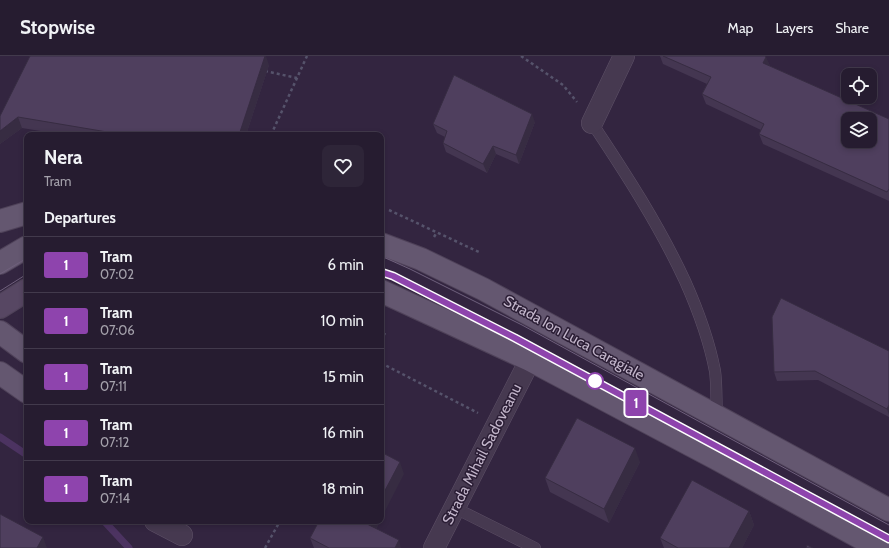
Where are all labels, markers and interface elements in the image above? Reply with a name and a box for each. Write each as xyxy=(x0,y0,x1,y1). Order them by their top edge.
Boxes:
text: Stopwise xyxy=(20,16,95,39)
text: Map xyxy=(728,19,753,37)
text: Layers xyxy=(775,19,813,37)
text: Share xyxy=(835,19,869,37)
map controls xyxy=(841,68,877,148)
button: locate xyxy=(841,68,877,104)
button: layers xyxy=(841,112,877,148)
button: heart xyxy=(322,145,364,187)
text: Nera xyxy=(44,146,83,169)
text: Tram xyxy=(44,173,71,189)
text: Departures xyxy=(44,209,116,227)
text: Tram xyxy=(100,248,132,266)
text: 1 xyxy=(63,256,69,274)
text: 6 min xyxy=(327,256,364,274)
text: 07:02 xyxy=(100,266,134,282)
street label: Strada Ion Luca Caragiale xyxy=(500,292,648,384)
text: Tram xyxy=(100,304,132,322)
text: 1 xyxy=(63,312,69,330)
text: 10 min xyxy=(321,312,364,330)
text: 07:06 xyxy=(100,322,135,338)
text: Tram xyxy=(100,360,132,378)
text: 1 xyxy=(63,368,69,386)
text: 15 min xyxy=(323,368,364,386)
unlabelled marker xyxy=(586,372,604,390)
text: 07:11 xyxy=(100,378,127,394)
street label: Strada Mihail Sadoveanu xyxy=(439,381,525,527)
line badge: 1 xyxy=(623,390,649,416)
text: 1 xyxy=(633,394,639,412)
text: Tram xyxy=(100,416,132,434)
text: 1 xyxy=(63,424,69,442)
text: 16 min xyxy=(322,424,364,442)
text: 07:12 xyxy=(100,434,129,450)
text: Tram xyxy=(100,472,132,490)
text: 1 xyxy=(63,480,69,498)
text: 18 min xyxy=(322,480,364,498)
text: 07:14 xyxy=(100,490,130,506)

